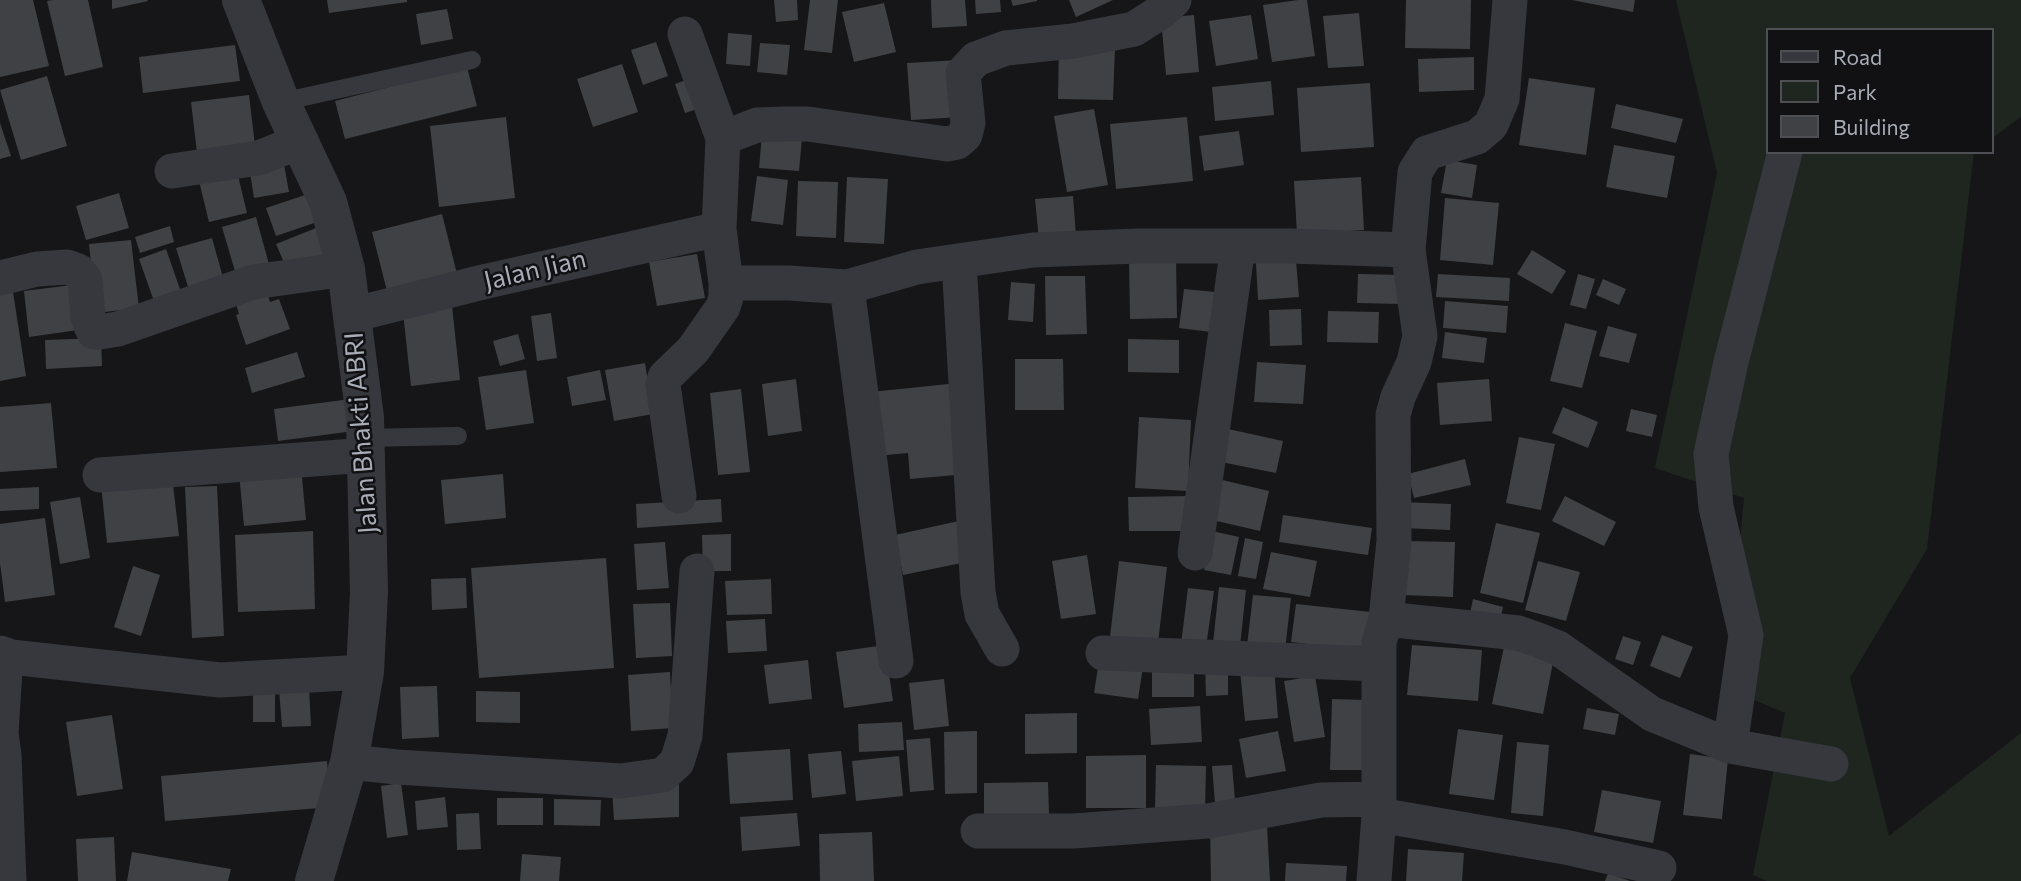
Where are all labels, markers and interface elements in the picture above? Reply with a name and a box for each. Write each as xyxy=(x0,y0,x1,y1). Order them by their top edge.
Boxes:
legend xyxy=(1766,28,1993,154)
text: Road xyxy=(1833,44,1882,69)
text: Park xyxy=(1833,79,1877,104)
text: Building xyxy=(1833,114,1910,139)
street label: Jalan Jian xyxy=(481,243,589,297)
street label: Jalan Bhakti ABRI xyxy=(338,331,384,535)

